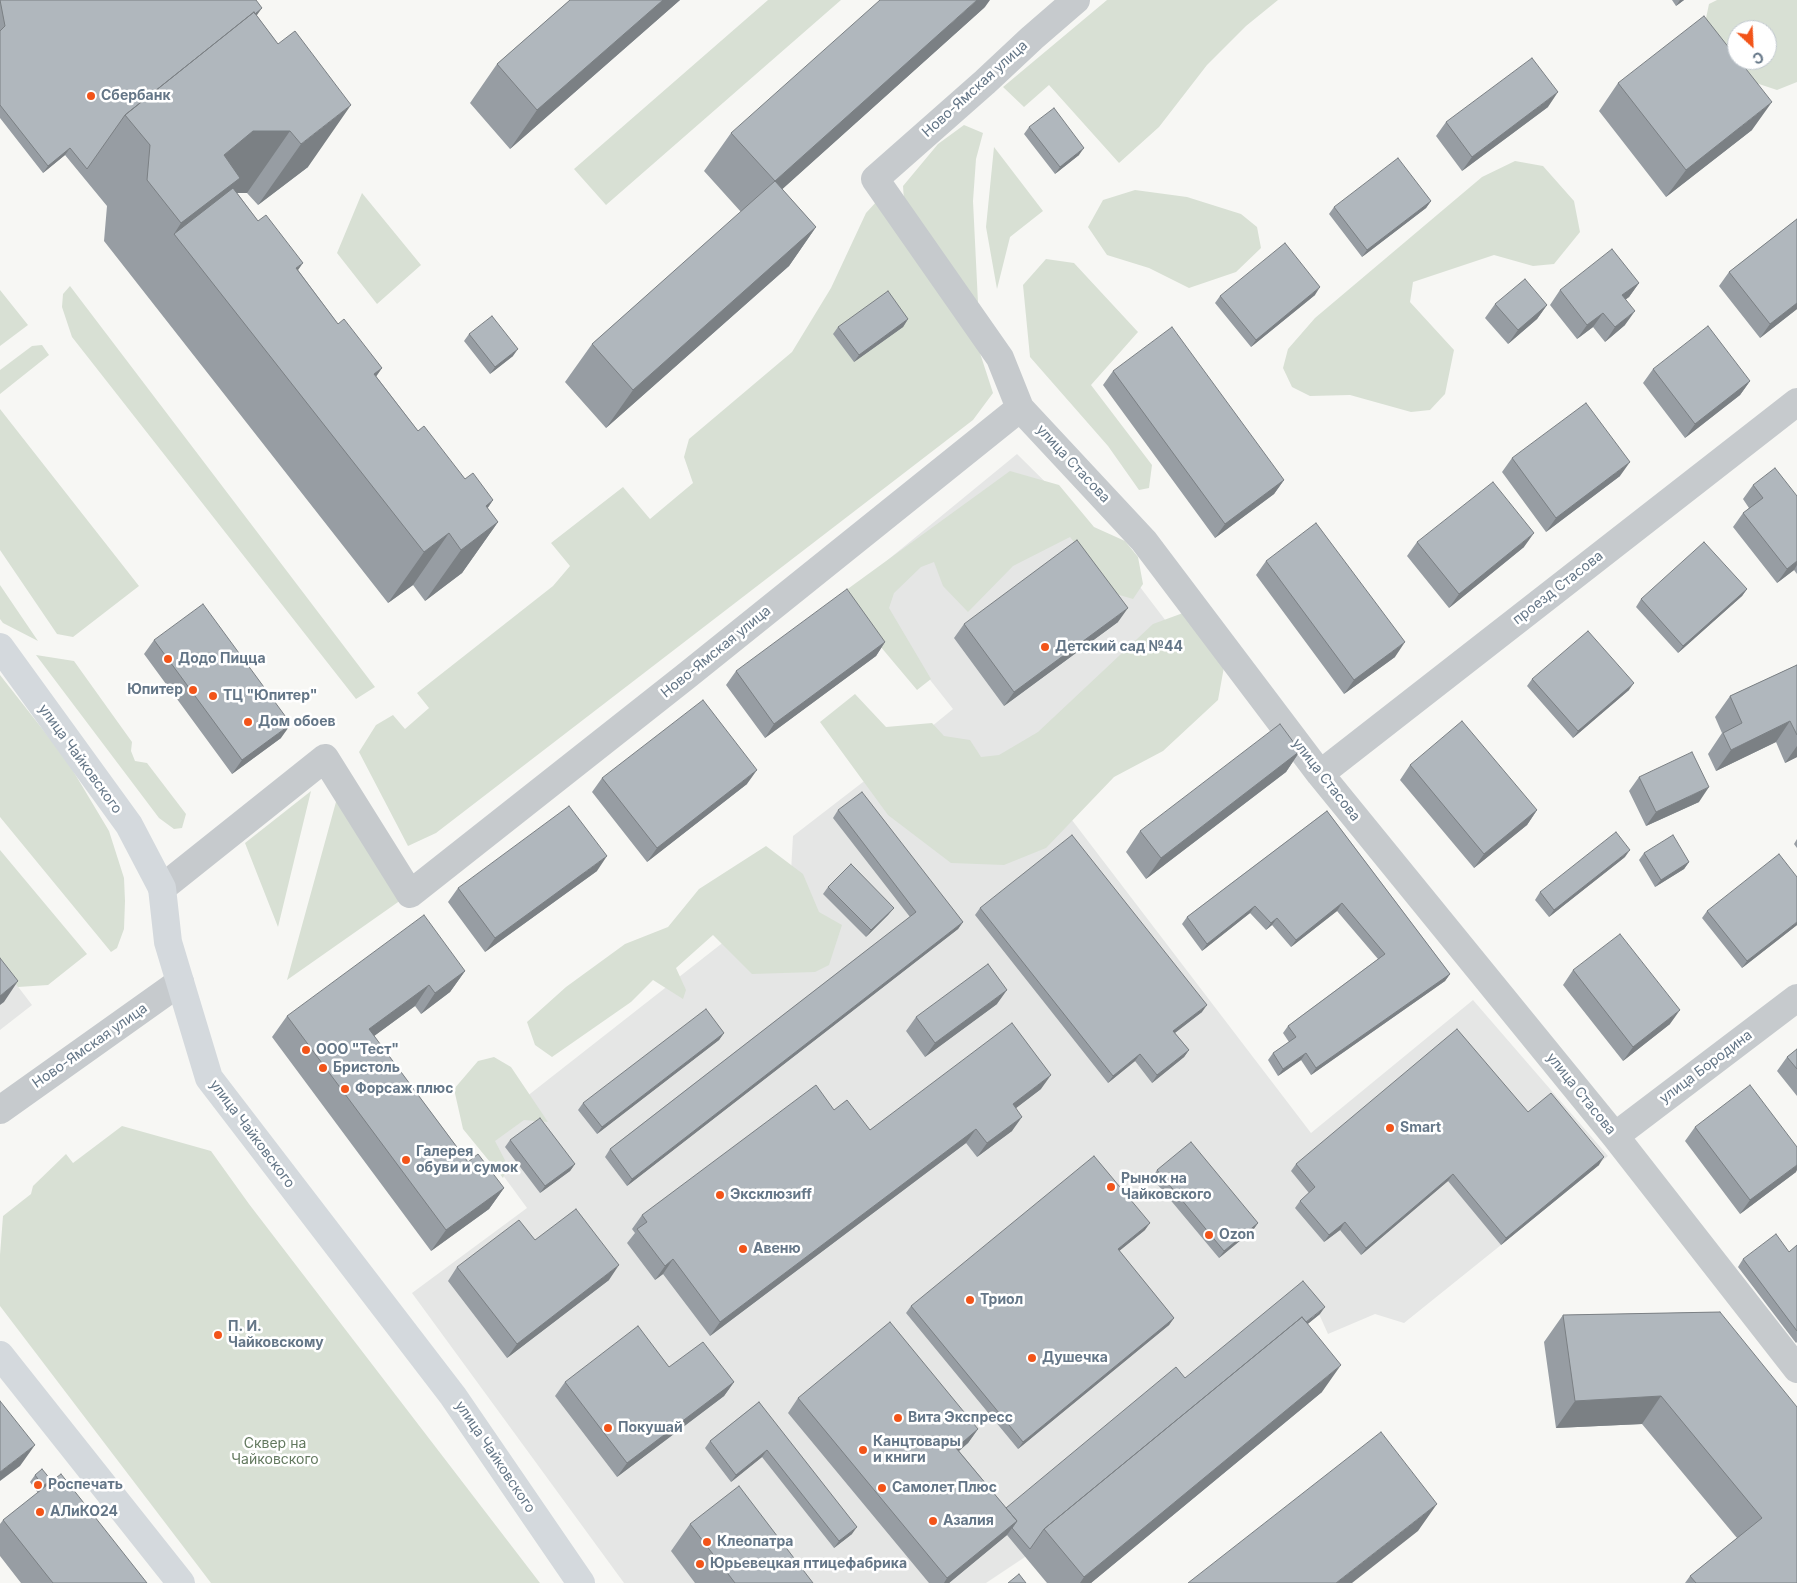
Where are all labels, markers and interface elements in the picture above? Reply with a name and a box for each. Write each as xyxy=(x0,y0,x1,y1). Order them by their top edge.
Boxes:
north arrow xyxy=(1727,20,1777,70)
street label: Ново-Ямская улица xyxy=(919,37,1031,141)
text: С xyxy=(1750,48,1766,68)
place label: Сбербанк xyxy=(101,88,171,104)
marker: Сбербанк xyxy=(85,90,97,102)
street label: улица Стасова xyxy=(1033,422,1113,506)
street label: проезд Стасова xyxy=(1510,548,1606,628)
street label: Ново-Ямская улица xyxy=(658,603,774,701)
place label: Детский сад №44 xyxy=(1055,639,1183,655)
marker: Детский сад №44 xyxy=(1039,641,1051,653)
place label: Додо Пицца xyxy=(178,651,266,667)
marker: Додо Пицца xyxy=(162,653,174,665)
place label: Юпитер xyxy=(127,682,183,698)
marker: Юпитер xyxy=(187,684,199,696)
place label: ТЦ "Юпитер" xyxy=(223,688,317,704)
marker: ТЦ "Юпитер" xyxy=(207,690,219,702)
street label: улица Чайковского xyxy=(35,701,125,817)
place label: Дом обоев xyxy=(258,714,336,730)
marker: Дом обоев xyxy=(242,716,254,728)
street label: улица Стасова xyxy=(1288,735,1364,825)
street label: Ново-Ямская улица xyxy=(29,1000,151,1092)
street label: улица Бородина xyxy=(1656,1027,1756,1107)
place label: ООО "Тест" xyxy=(316,1042,399,1058)
marker: ООО "Тест" xyxy=(300,1044,312,1056)
street label: улица Стасова xyxy=(1543,1050,1619,1138)
place label: Бристоль xyxy=(333,1060,400,1076)
marker: Бристоль xyxy=(317,1062,329,1074)
street label: улица Чайковского xyxy=(206,1077,298,1191)
place label: Форсаж плюс xyxy=(355,1081,453,1097)
marker: Форсаж плюс xyxy=(339,1083,351,1095)
place label: Smart xyxy=(1400,1120,1441,1136)
marker: Smart xyxy=(1384,1122,1396,1134)
place label: Галерея обуви и сумок xyxy=(416,1144,518,1176)
marker: Галерея обуви и сумок xyxy=(400,1154,412,1166)
place label: Рынок на Чайковского xyxy=(1121,1171,1212,1204)
marker: Рынок на Чайковского xyxy=(1105,1181,1117,1193)
place label: Эксклюзиff xyxy=(730,1187,812,1203)
marker: Эксклюзиff xyxy=(714,1189,726,1201)
place label: Ozon xyxy=(1219,1227,1255,1243)
marker: Ozon xyxy=(1203,1229,1215,1241)
place label: Авеню xyxy=(753,1241,801,1257)
marker: Авеню xyxy=(737,1243,749,1255)
place label: Триол xyxy=(980,1292,1023,1308)
marker: Триол xyxy=(964,1294,976,1306)
place label: П. И. Чайковскому xyxy=(228,1319,324,1351)
marker: П. И. Чайковскому xyxy=(212,1329,224,1341)
place label: Душечка xyxy=(1042,1350,1108,1366)
marker: Душечка xyxy=(1026,1352,1038,1364)
street label: улица Чайковского xyxy=(451,1398,539,1516)
place label: Вита Экспресс xyxy=(908,1410,1013,1426)
marker: Вита Экспресс xyxy=(892,1412,904,1424)
place label: Покушай xyxy=(618,1420,683,1436)
marker: Покушай xyxy=(602,1422,614,1434)
place label: Канцтовары и книги xyxy=(873,1434,961,1466)
park label: Сквер на Чайковского xyxy=(231,1436,319,1468)
marker: Канцтовары и книги xyxy=(857,1444,869,1456)
place label: Роспечать xyxy=(48,1477,123,1493)
marker: Роспечать xyxy=(32,1479,44,1491)
place label: Самолет Плюс xyxy=(892,1480,997,1496)
marker: Самолет Плюс xyxy=(876,1482,888,1494)
place label: АЛиКО24 xyxy=(50,1504,118,1520)
marker: АЛиКО24 xyxy=(34,1506,46,1518)
place label: Азалия xyxy=(943,1513,994,1529)
marker: Азалия xyxy=(927,1515,939,1527)
place label: Клеопатра xyxy=(717,1534,794,1550)
marker: Клеопатра xyxy=(701,1536,713,1548)
place label: Юрьевецкая птицефабрика xyxy=(710,1556,907,1572)
marker: Юрьевецкая птицефабрика xyxy=(694,1558,706,1570)

